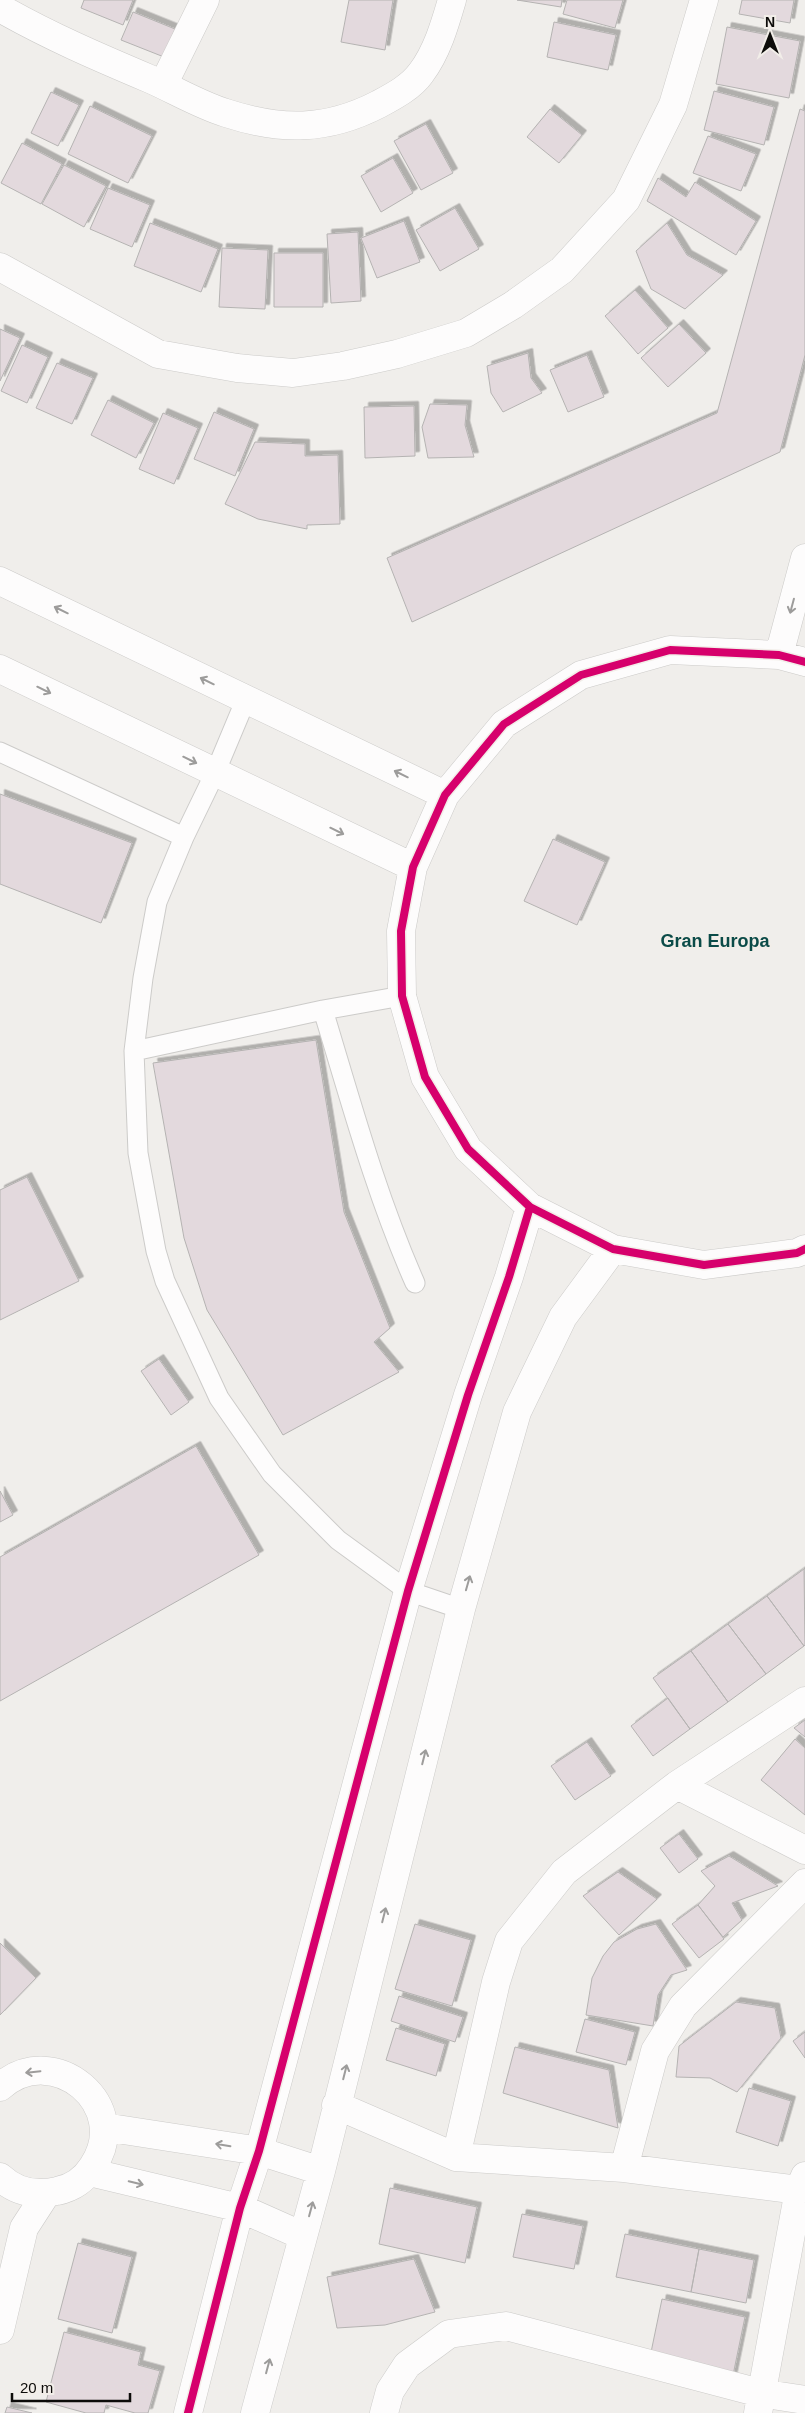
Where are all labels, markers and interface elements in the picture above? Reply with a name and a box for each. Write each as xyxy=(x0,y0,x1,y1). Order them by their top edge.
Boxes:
north arrow xyxy=(745,10,795,60)
text: N xyxy=(765,14,775,30)
one-way arrow xyxy=(787,597,797,613)
one-way arrow xyxy=(54,605,69,614)
one-way arrow xyxy=(200,675,215,685)
one-way arrow xyxy=(36,686,51,695)
one-way arrow xyxy=(182,756,197,766)
one-way arrow xyxy=(394,768,409,778)
one-way arrow xyxy=(329,826,344,836)
district label: Gran Europa xyxy=(660,931,770,951)
one-way arrow xyxy=(464,1575,474,1591)
one-way arrow xyxy=(420,1750,429,1766)
one-way arrow xyxy=(380,1907,389,1923)
one-way arrow xyxy=(340,2065,350,2081)
one-way arrow xyxy=(26,2067,42,2077)
one-way arrow xyxy=(216,2140,232,2150)
one-way arrow xyxy=(128,2179,144,2188)
one-way arrow xyxy=(306,2202,316,2218)
one-way arrow xyxy=(263,2358,273,2374)
scale bar xyxy=(12,2370,130,2402)
text: 20 m xyxy=(20,2379,53,2396)

